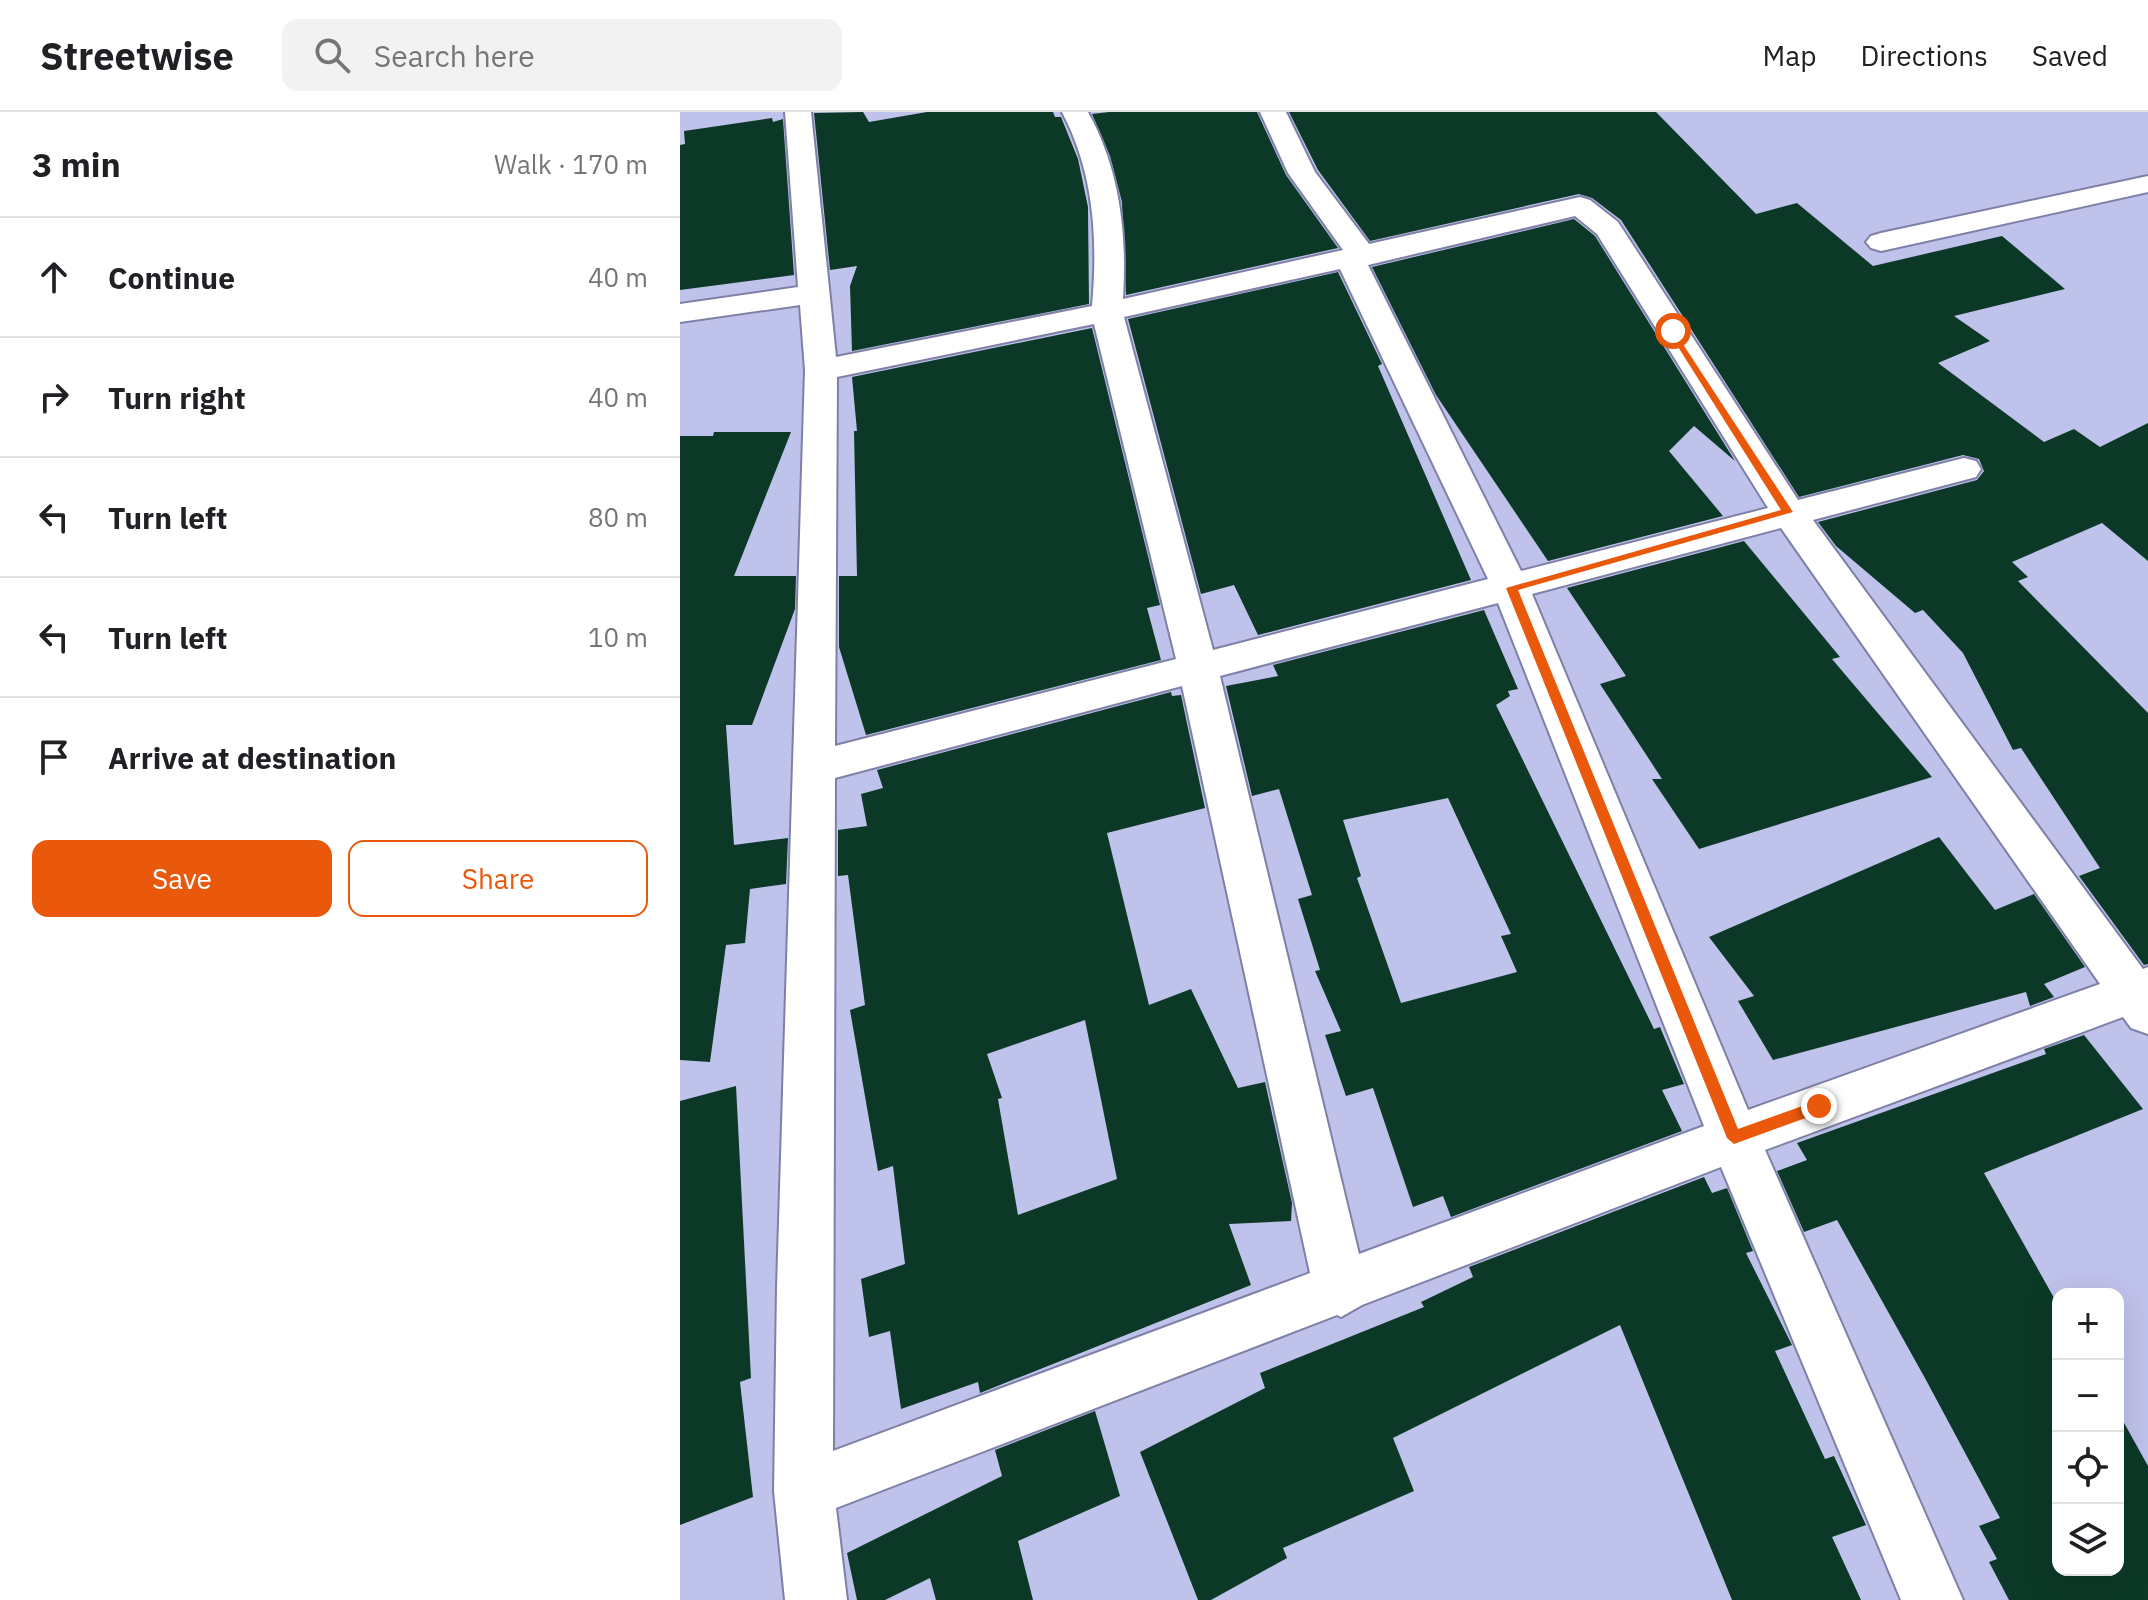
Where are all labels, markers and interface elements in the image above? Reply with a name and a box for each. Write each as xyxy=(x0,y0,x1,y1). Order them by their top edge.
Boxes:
search box xyxy=(282,19,842,91)
text: Streetwise xyxy=(40,31,234,80)
icon: search xyxy=(310,33,354,77)
text: Search here xyxy=(374,36,535,75)
text: Map xyxy=(1762,37,1816,74)
text: Directions xyxy=(1860,37,1988,74)
text: Saved xyxy=(2032,37,2108,74)
text: 3 min xyxy=(32,142,121,186)
text: Walk · 170 m xyxy=(494,147,648,181)
icon: ahead xyxy=(32,255,76,299)
text: Continue xyxy=(108,258,235,297)
text: 40 m xyxy=(588,260,648,294)
route start xyxy=(1655,313,1691,349)
icon: right xyxy=(32,375,76,419)
text: Turn right xyxy=(108,378,246,417)
text: 40 m xyxy=(588,380,648,414)
icon: left xyxy=(32,495,76,539)
text: Turn left xyxy=(108,498,227,537)
text: 80 m xyxy=(588,500,648,534)
icon: left xyxy=(32,615,76,659)
text: Turn left xyxy=(108,618,227,657)
text: 10 m xyxy=(588,620,648,654)
icon: arrive xyxy=(32,735,76,779)
text: Arrive at destination xyxy=(108,738,396,777)
button: Save xyxy=(32,840,332,917)
button: Share xyxy=(348,840,648,917)
route end xyxy=(1801,1088,1837,1124)
map controls xyxy=(2052,1288,2124,1576)
button: + xyxy=(2052,1288,2124,1360)
button: − xyxy=(2052,1360,2124,1432)
button: locate xyxy=(2052,1432,2124,1504)
button: layers xyxy=(2052,1504,2124,1576)

